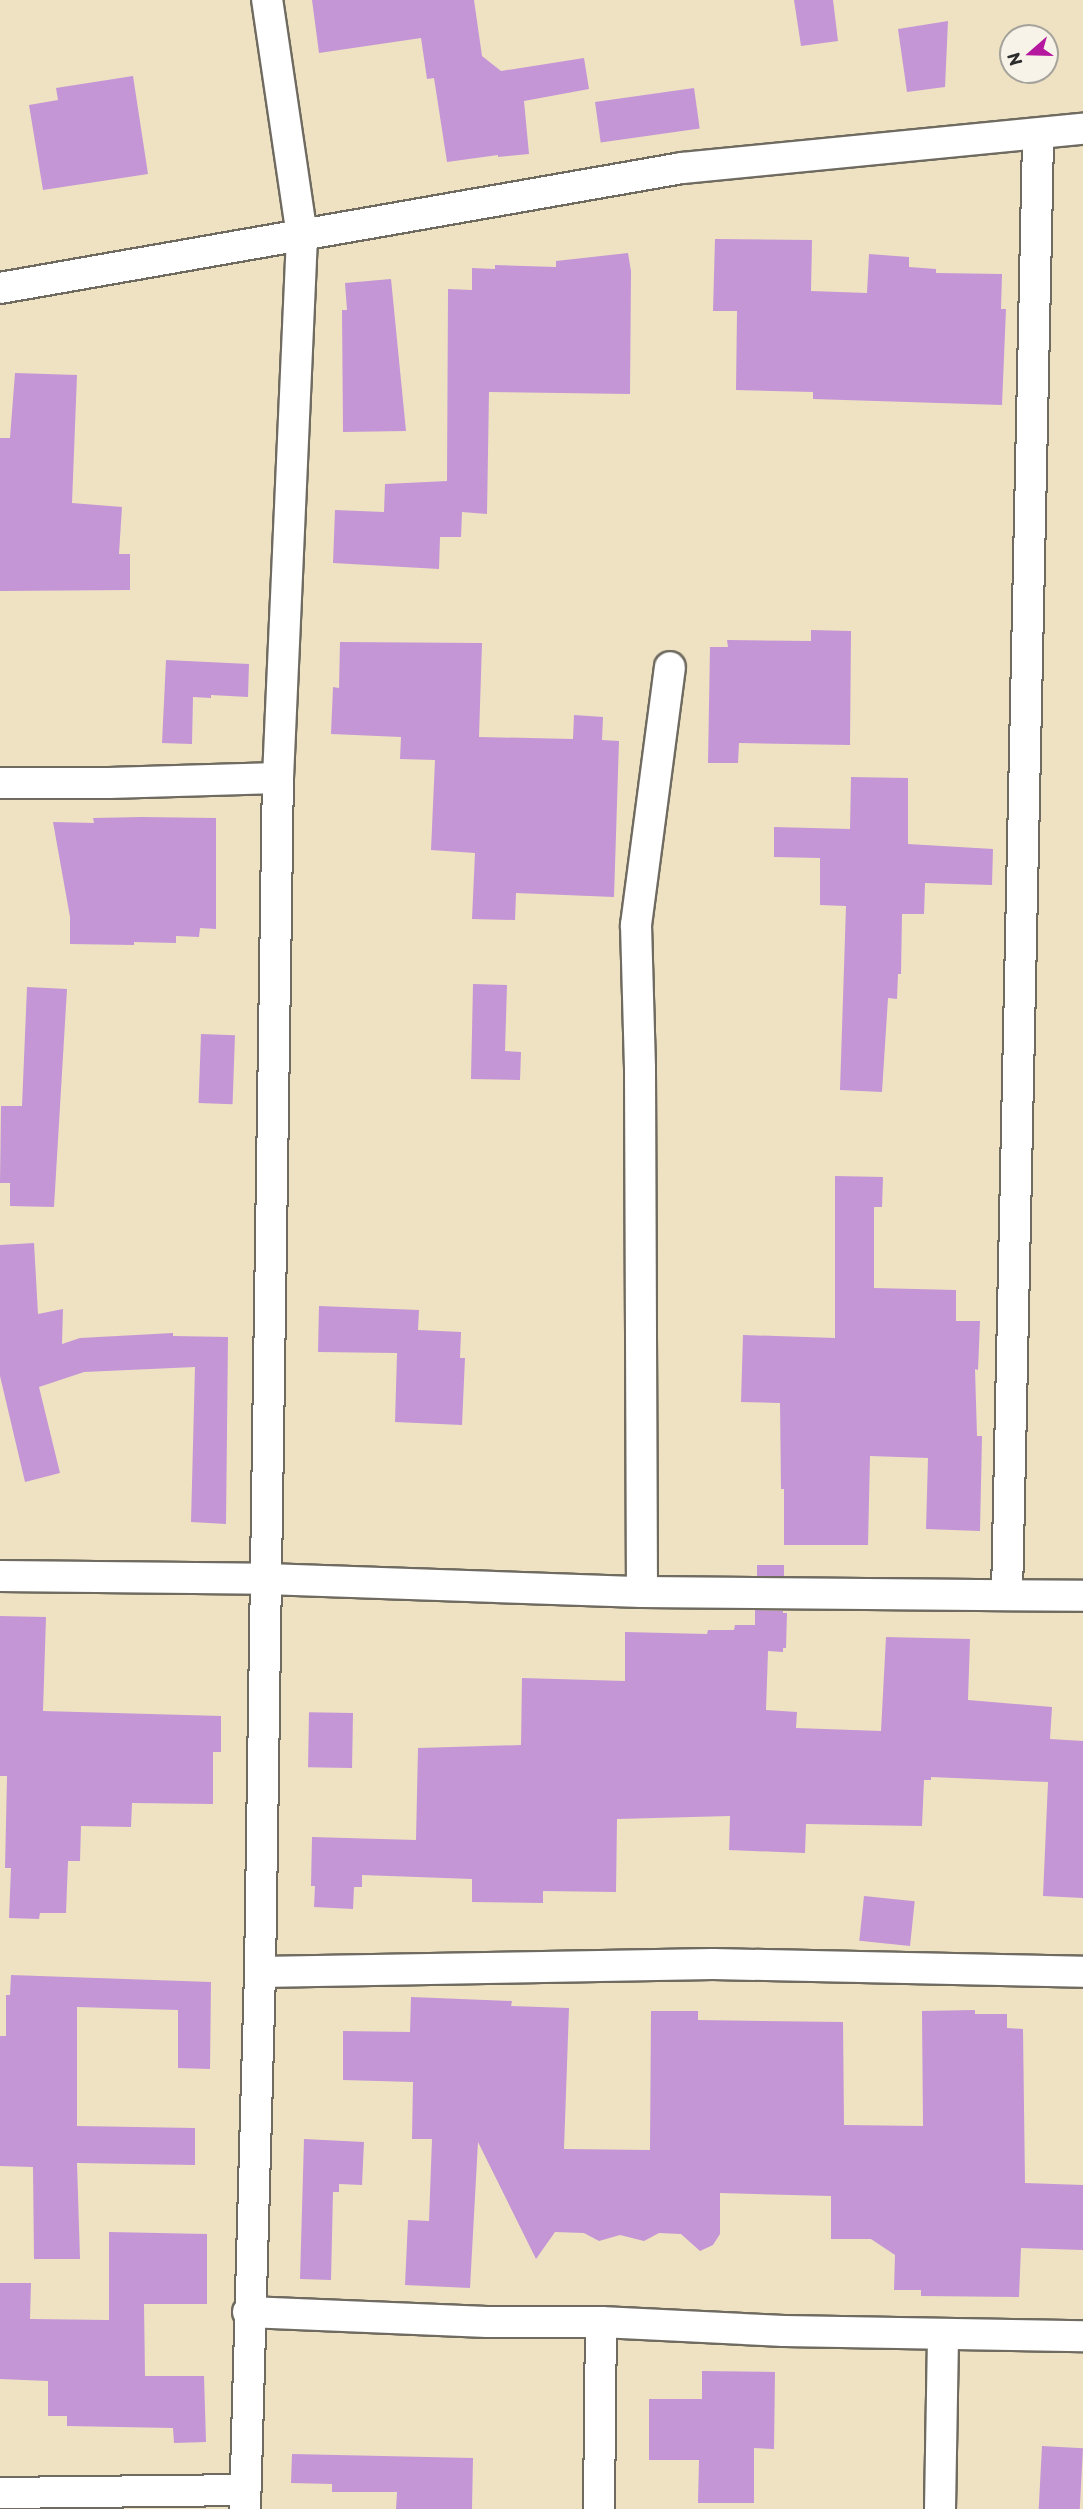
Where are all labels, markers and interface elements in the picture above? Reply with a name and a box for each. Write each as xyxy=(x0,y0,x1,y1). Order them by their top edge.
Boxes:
north arrow xyxy=(999,24,1059,84)
text: N xyxy=(1001,49,1027,70)

